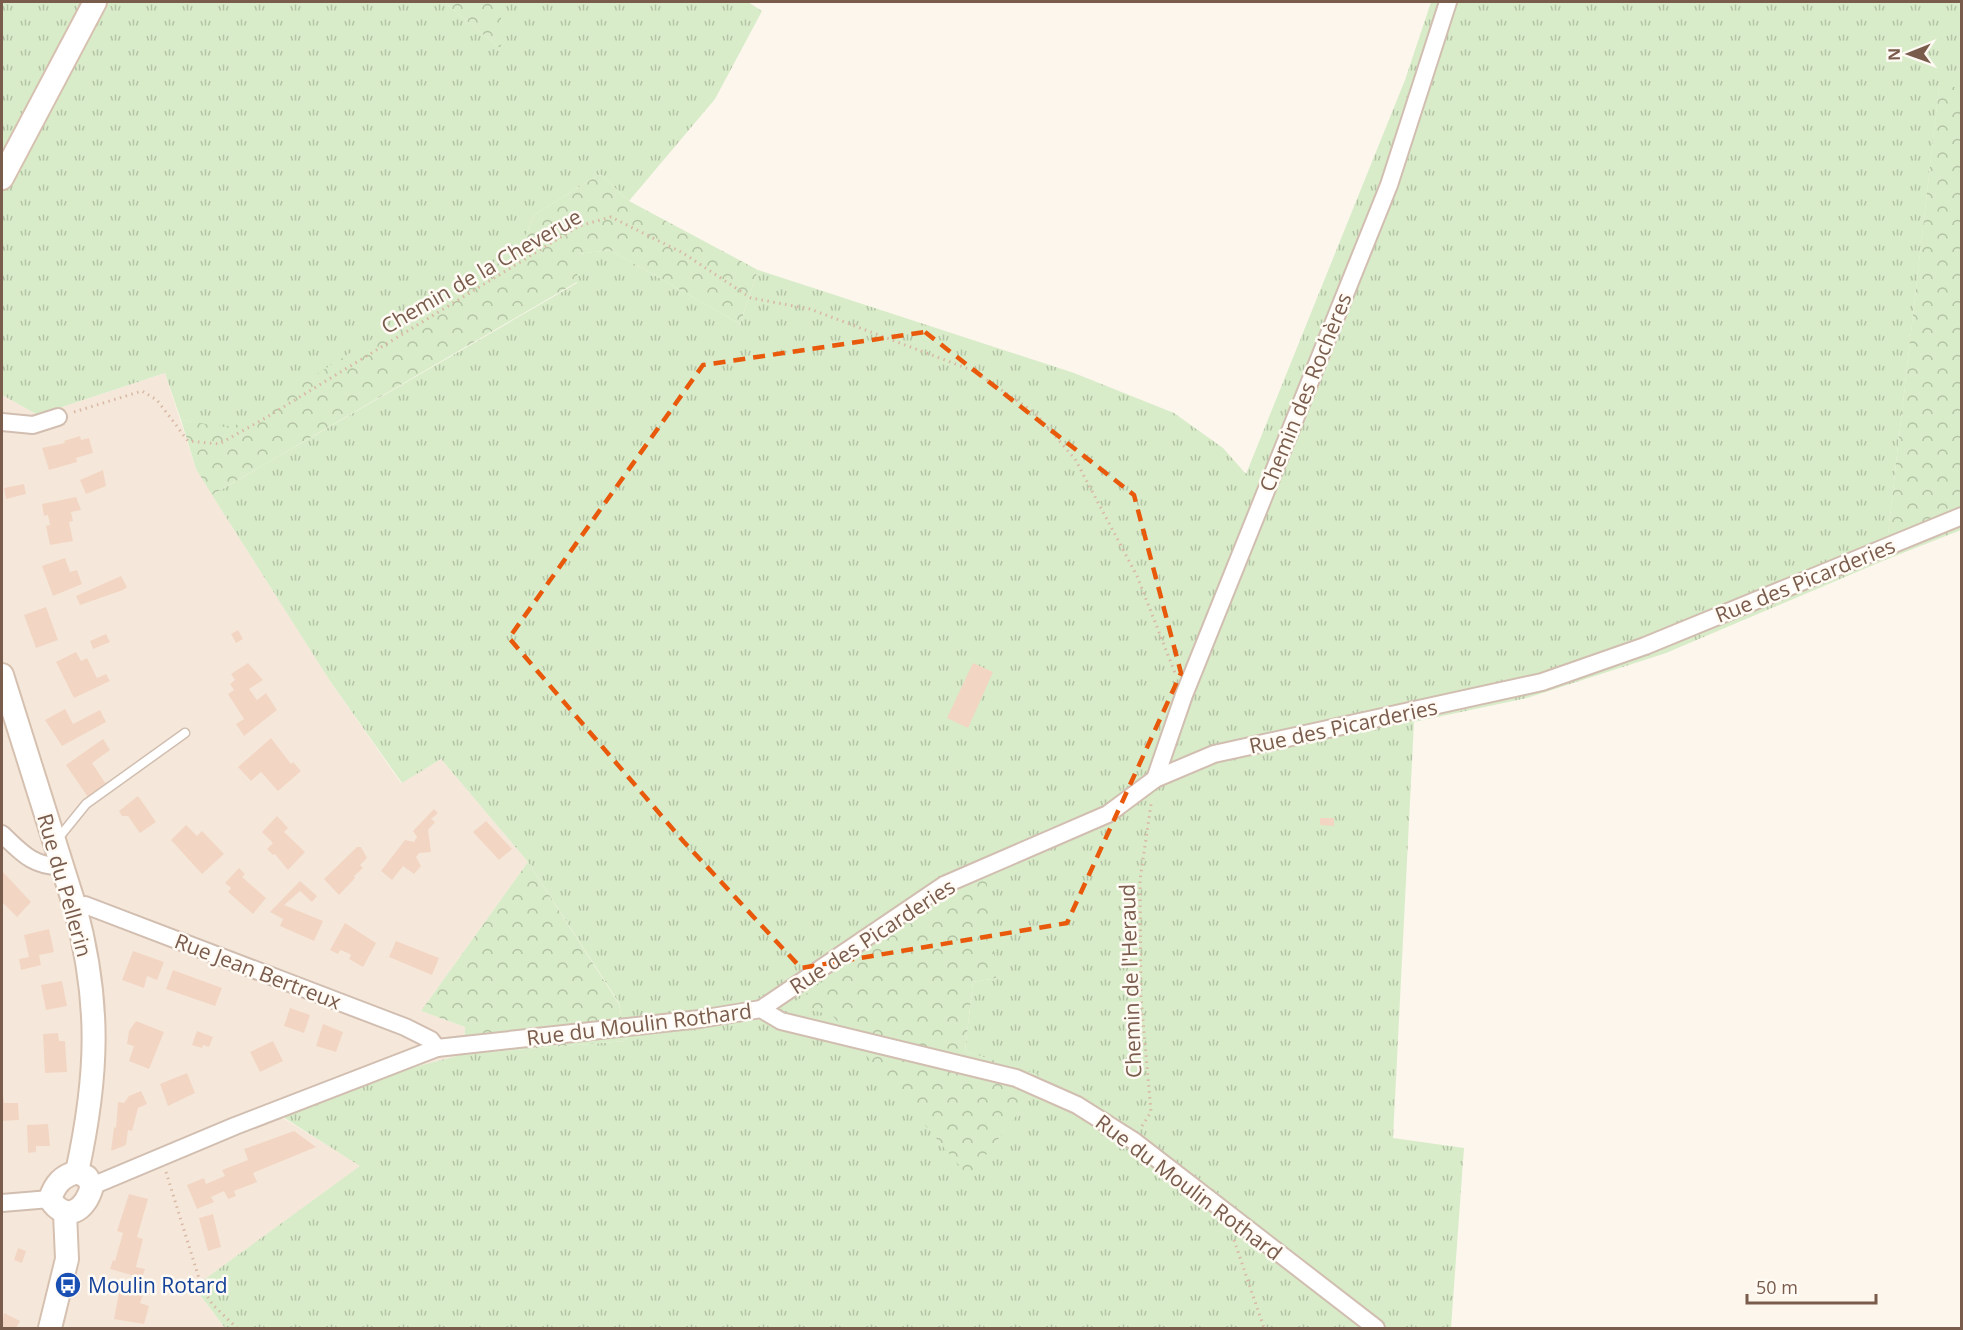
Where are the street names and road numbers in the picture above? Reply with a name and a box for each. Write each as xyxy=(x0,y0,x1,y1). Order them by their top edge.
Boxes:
street label: Chemin de la Cheverue xyxy=(376,202,586,340)
street label: Chemin des Rochères xyxy=(1252,289,1358,495)
street label: Rue des Picarderies xyxy=(1711,531,1899,629)
street label: Rue des Picarderies xyxy=(1246,692,1440,760)
street label: Rue du Pellerin xyxy=(31,810,99,960)
street label: Rue des Picarderies xyxy=(784,872,960,1000)
street label: Chemin de l'Heraud xyxy=(1113,883,1147,1079)
street label: Rue Jean Bertreux xyxy=(171,926,345,1016)
street label: Rue du Moulin Rothard xyxy=(525,996,753,1052)
street label: Rue du Moulin Rothard xyxy=(1090,1108,1288,1266)

